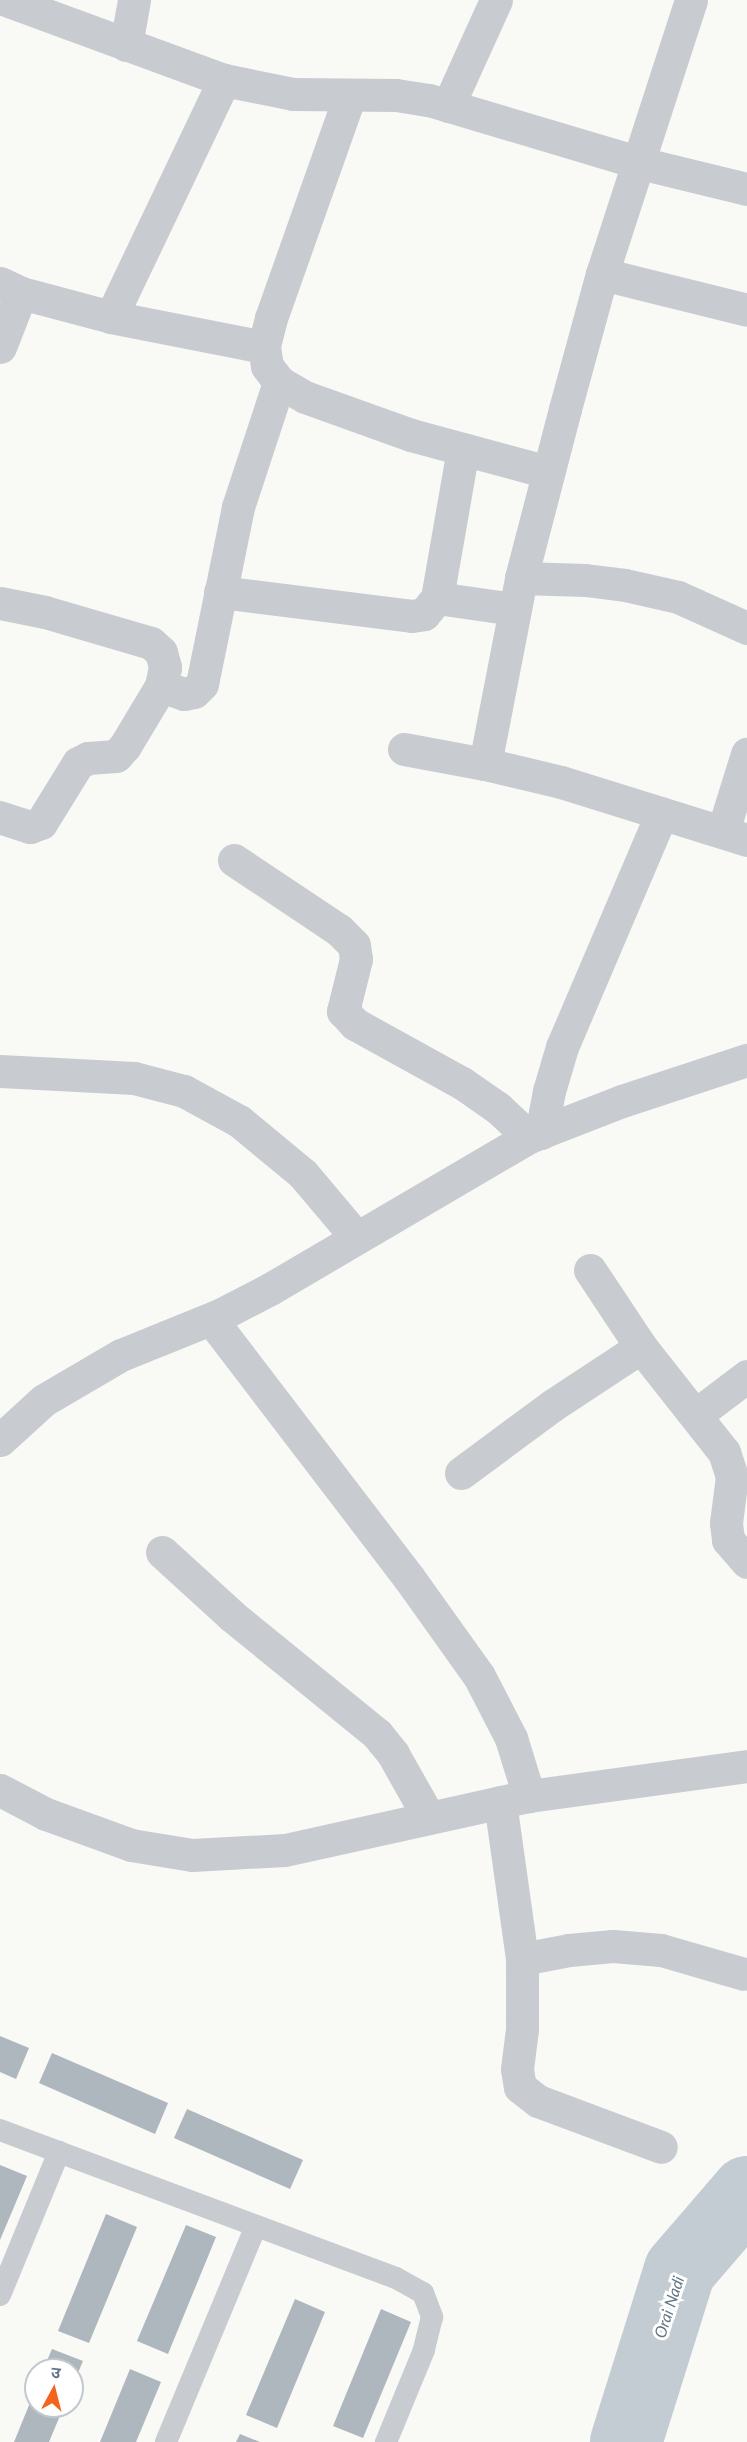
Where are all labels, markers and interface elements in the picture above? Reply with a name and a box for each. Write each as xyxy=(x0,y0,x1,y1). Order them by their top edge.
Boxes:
water label: Orai Nadi xyxy=(650,2274,688,2340)
north arrow xyxy=(24,2358,84,2418)
text: उ xyxy=(50,2362,62,2382)

